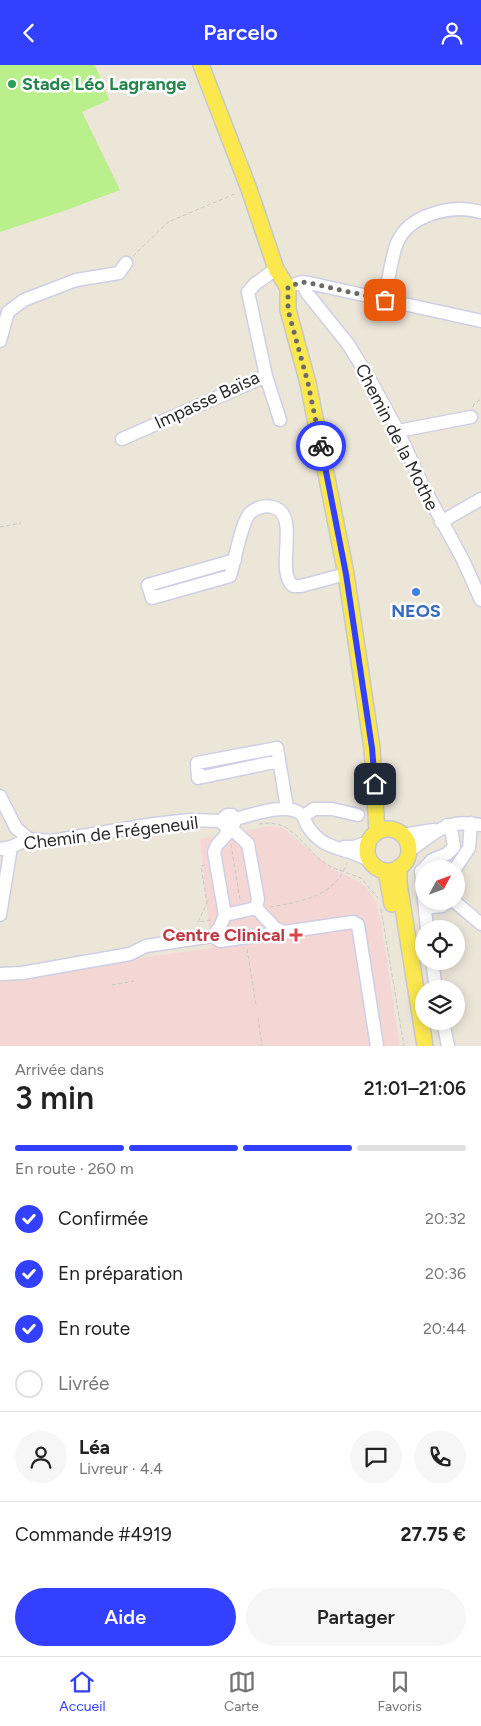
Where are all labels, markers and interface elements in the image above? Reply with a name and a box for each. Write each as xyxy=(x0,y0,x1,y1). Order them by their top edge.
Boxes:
icon: back xyxy=(15,19,43,47)
text: Parcelo xyxy=(203,19,278,46)
icon: person xyxy=(438,19,466,47)
place label: Stade Léo Lagrange xyxy=(22,73,187,95)
marker: Stade Léo Lagrange xyxy=(6,78,18,90)
pin xyxy=(364,279,406,321)
icon: bag xyxy=(371,286,399,314)
street label: Chemin de la Mothe xyxy=(351,360,444,514)
street label: Impasse Baïsa xyxy=(151,366,263,434)
courier xyxy=(296,421,346,471)
icon: bike xyxy=(307,432,335,460)
marker: NEOS xyxy=(410,586,422,598)
place label: NEOS xyxy=(391,600,441,622)
pin xyxy=(354,763,396,805)
icon: home xyxy=(361,770,389,798)
street label: Chemin de Frégeneuil xyxy=(23,811,199,855)
north arrow xyxy=(415,860,465,910)
map controls xyxy=(415,860,465,1030)
button: locate xyxy=(415,920,465,970)
place label: Centre Clinical xyxy=(162,924,285,946)
marker: Centre Clinical xyxy=(289,928,303,942)
button: layers xyxy=(415,980,465,1030)
text: Arrivée dans xyxy=(15,1060,104,1079)
text: 21:01–21:06 xyxy=(364,1077,466,1100)
text: 3 min xyxy=(15,1079,94,1117)
text: En route · 260 m xyxy=(15,1159,134,1178)
icon: check xyxy=(15,1205,43,1233)
text: Confirmée xyxy=(58,1207,148,1230)
text: 20:32 xyxy=(425,1209,466,1228)
icon: check xyxy=(15,1260,43,1288)
text: En préparation xyxy=(58,1262,183,1285)
text: 20:36 xyxy=(425,1264,466,1283)
icon: check xyxy=(15,1315,43,1343)
text: En route xyxy=(58,1317,130,1340)
text: 20:44 xyxy=(423,1319,466,1338)
text: Livrée xyxy=(58,1372,109,1395)
button: person xyxy=(15,1431,67,1483)
button: chat xyxy=(350,1431,402,1483)
button: phone xyxy=(414,1431,466,1483)
text: Léa xyxy=(79,1436,110,1459)
text: Livreur · 4.4 xyxy=(79,1459,163,1478)
text: Commande #4919 xyxy=(15,1523,172,1546)
text: 27.75 € xyxy=(400,1523,466,1546)
button: Aide xyxy=(15,1588,236,1646)
button: Partager xyxy=(246,1588,466,1646)
tab: Accueil xyxy=(59,1668,106,1715)
tab: Carte xyxy=(224,1668,259,1715)
tab: Favoris xyxy=(377,1668,422,1715)

